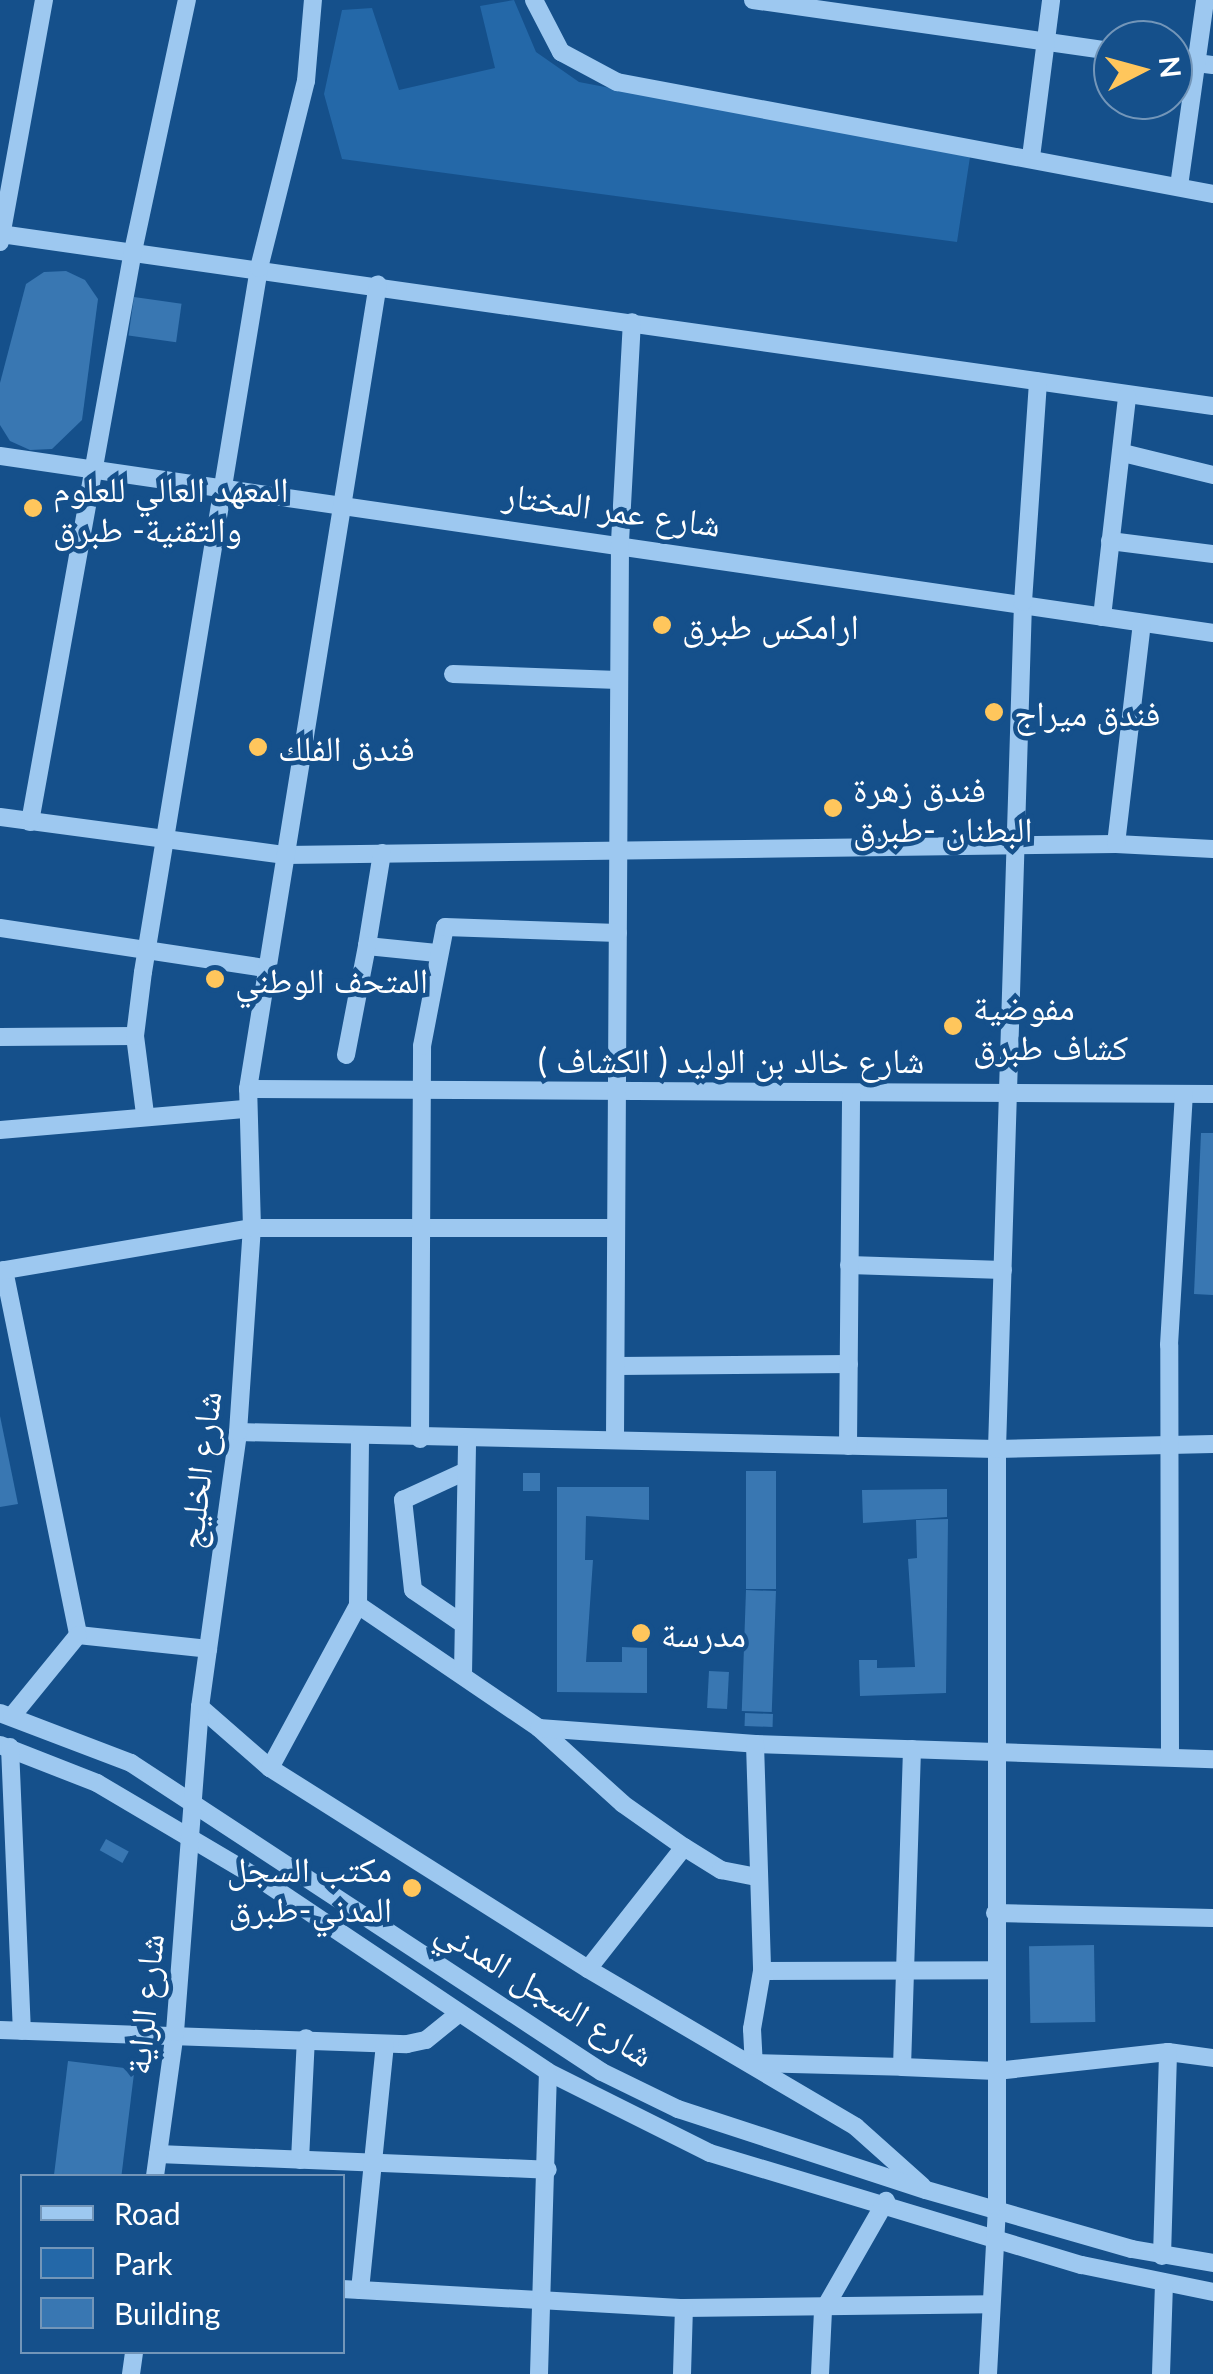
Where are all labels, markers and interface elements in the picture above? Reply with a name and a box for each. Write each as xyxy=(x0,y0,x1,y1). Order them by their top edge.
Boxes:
north arrow xyxy=(1093,20,1193,120)
text: N xyxy=(1153,55,1189,80)
place label: المعهد العالي للعلوم والتقنية- طبرق xyxy=(53,467,289,549)
street label: شارع عمر المختار xyxy=(501,472,723,544)
marker: المعهد العالي للعلوم والتقنية- طبرق xyxy=(22,497,44,519)
place label: ارامكس طبرق xyxy=(682,604,859,646)
marker: ارامكس طبرق xyxy=(651,614,673,636)
place label: فندق ميراج xyxy=(1014,691,1160,733)
marker: فندق ميراج xyxy=(983,701,1005,723)
place label: فندق الفلك xyxy=(278,726,415,768)
marker: فندق الفلك xyxy=(247,736,269,758)
place label: فندق زهرة البطنان -طبرق xyxy=(853,767,1033,849)
marker: فندق زهرة البطنان -طبرق xyxy=(822,797,844,819)
place label: المتحف الوطني xyxy=(235,958,428,1000)
marker: المتحف الوطني xyxy=(204,968,226,990)
place label: مفوضية كشاف طبرق xyxy=(973,985,1128,1067)
marker: مفوضية كشاف طبرق xyxy=(942,1015,964,1037)
street label: شارع خالد بن الوليد ( الكشاف ) xyxy=(538,1038,924,1080)
street label: شارع الخليج xyxy=(167,1389,229,1551)
place label: مدرسة xyxy=(661,1612,746,1654)
marker: مدرسة xyxy=(630,1622,652,1644)
place label: مكتب السجل المدني-طبرق xyxy=(227,1847,392,1929)
marker: مكتب السجل المدني-طبرق xyxy=(401,1877,423,1899)
street label: شارع السجل المدني xyxy=(430,1908,662,2074)
street label: شارع الراية xyxy=(115,1931,171,2077)
legend xyxy=(20,2174,345,2354)
text: Road xyxy=(114,2195,181,2231)
text: Park xyxy=(114,2245,173,2281)
text: Building xyxy=(114,2295,220,2331)

